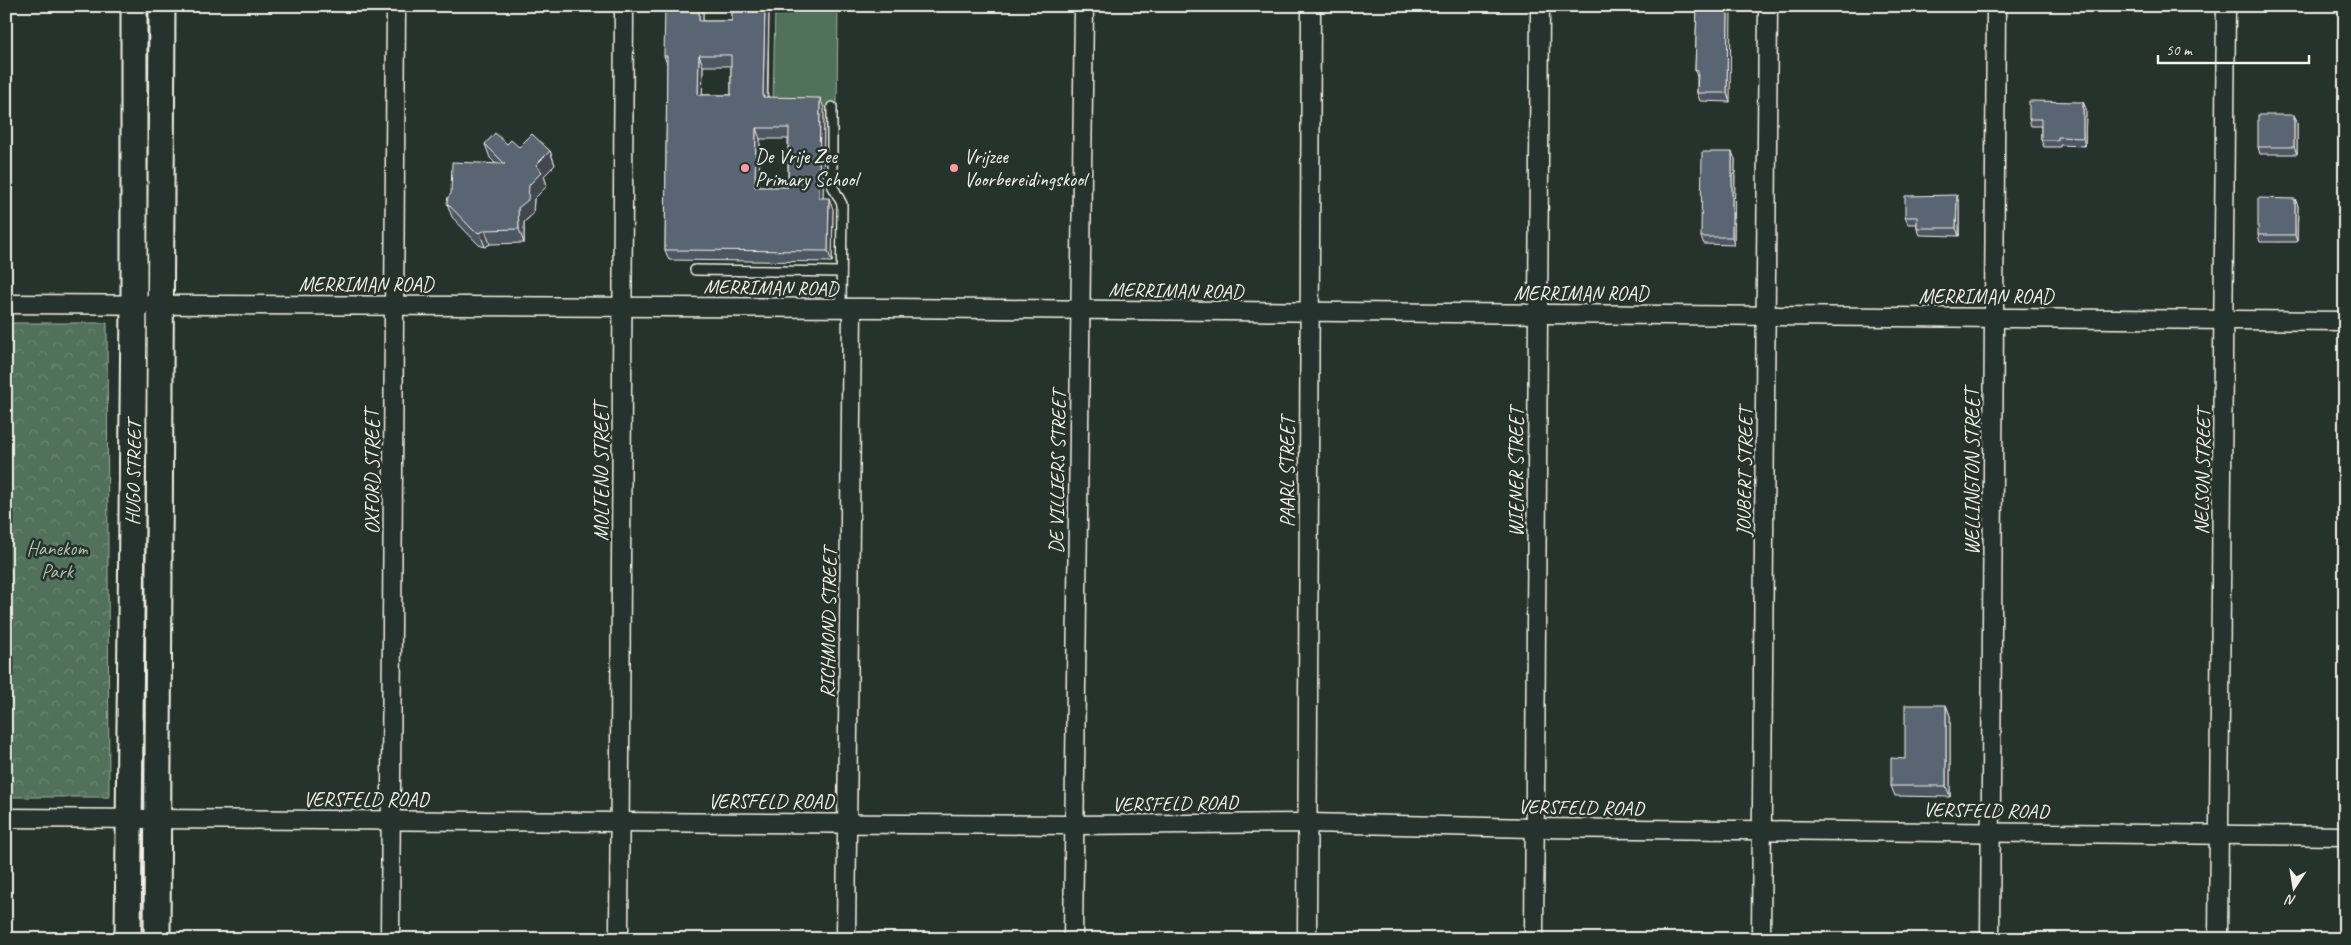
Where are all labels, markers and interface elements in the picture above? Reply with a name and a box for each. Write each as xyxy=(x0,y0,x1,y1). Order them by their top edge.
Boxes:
scale bar xyxy=(2158,32,2310,64)
text: 50 m xyxy=(2166,41,2193,60)
place label: De Vrije Zee Primary School xyxy=(755,144,861,192)
place label: Vrijzee Voorbereidingskool xyxy=(964,144,1090,192)
marker: De Vrije Zee Primary School xyxy=(739,162,751,174)
marker: Vrijzee Voorbereidingskool xyxy=(948,162,960,174)
street label: MERRIMAN ROAD xyxy=(299,272,435,297)
street label: MERRIMAN ROAD xyxy=(703,274,840,301)
street label: MERRIMAN ROAD xyxy=(1108,277,1245,304)
street label: MERRIMAN ROAD xyxy=(1514,281,1650,306)
street label: MERRIMAN ROAD xyxy=(1919,284,2055,309)
street label: WELLINGTON STREET xyxy=(1960,384,1985,555)
street label: DE VILLIERS STREET xyxy=(1044,386,1071,554)
street label: MOLTENO STREET xyxy=(589,398,614,541)
street label: WIENER STREET xyxy=(1504,403,1529,537)
street label: JOUBERT STREET xyxy=(1731,403,1758,538)
street label: NELSON STREET xyxy=(2189,404,2216,535)
street label: OXFORD STREET xyxy=(360,405,385,534)
street label: PAARL STREET xyxy=(1275,413,1300,527)
street label: HUGO STREET xyxy=(120,416,147,526)
park label: Hanekom Park xyxy=(26,536,88,584)
street label: RICHMOND STREET xyxy=(815,544,842,698)
street label: VERSFELD ROAD xyxy=(303,787,430,812)
street label: VERSFELD ROAD xyxy=(708,789,835,814)
street label: VERSFELD ROAD xyxy=(1112,790,1239,817)
street label: VERSFELD ROAD xyxy=(1518,794,1645,821)
street label: VERSFELD ROAD xyxy=(1923,797,2050,824)
north arrow xyxy=(2268,862,2318,912)
text: N xyxy=(2283,891,2297,909)

